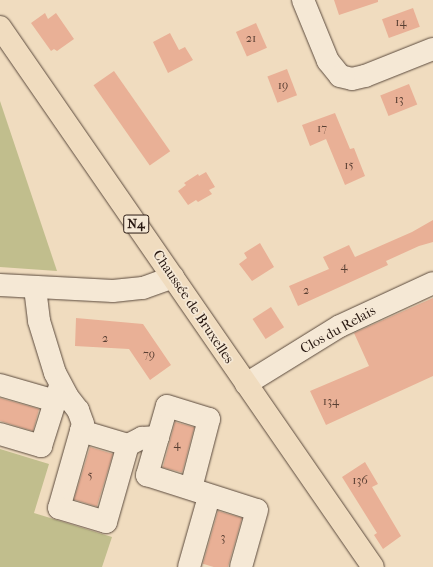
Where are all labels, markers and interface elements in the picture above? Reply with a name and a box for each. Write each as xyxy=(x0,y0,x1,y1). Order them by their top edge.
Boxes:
house number: 14 xyxy=(395,16,407,30)
house number: 21 xyxy=(246,32,256,46)
house number: 19 xyxy=(278,79,288,93)
house number: 13 xyxy=(394,93,404,107)
house number: 17 xyxy=(317,122,327,136)
house number: 15 xyxy=(344,159,354,173)
road number: N4 xyxy=(123,213,149,235)
street label: Chaussée de Bruxelles xyxy=(149,247,237,367)
house number: 4 xyxy=(340,260,348,274)
house number: 2 xyxy=(303,284,309,298)
street label: Clos du Relais xyxy=(297,302,379,358)
house number: 2 xyxy=(102,332,108,346)
house number: 79 xyxy=(143,348,155,362)
house number: 134 xyxy=(323,395,339,409)
house number: 4 xyxy=(173,438,181,452)
house number: 5 xyxy=(87,469,93,483)
house number: 136 xyxy=(352,474,368,488)
house number: 3 xyxy=(221,531,225,545)

